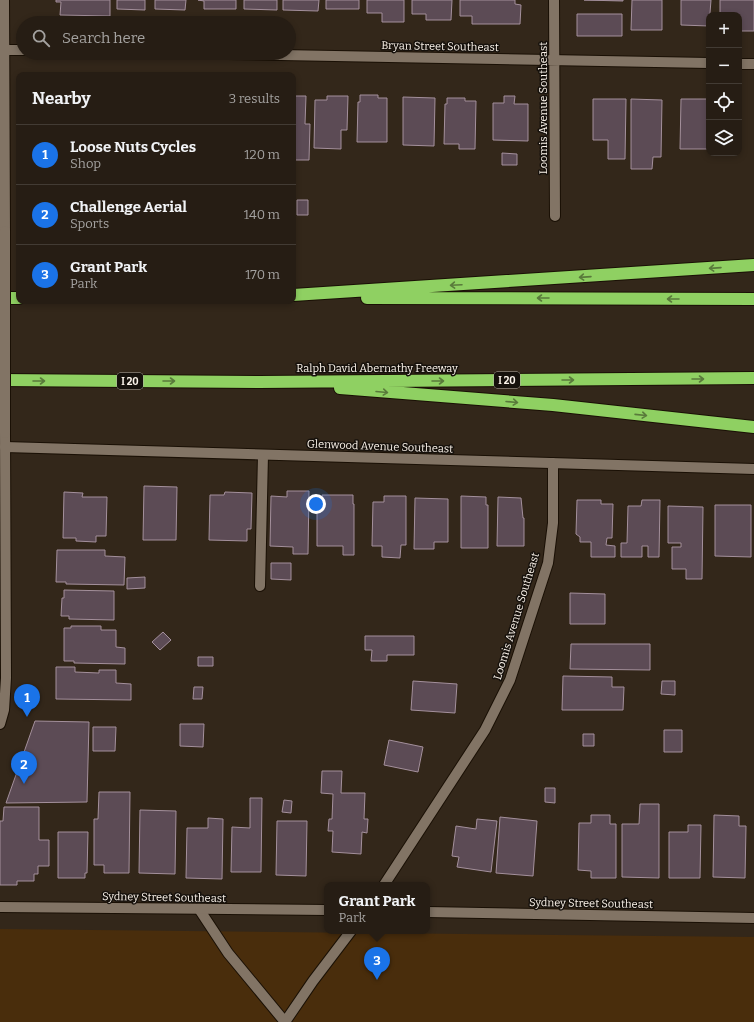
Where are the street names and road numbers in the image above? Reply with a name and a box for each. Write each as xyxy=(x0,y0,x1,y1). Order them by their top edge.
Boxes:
street label: Bryan Street Southeast xyxy=(381,39,499,54)
street label: Loomis Avenue Southeast xyxy=(537,42,550,174)
street label: Ralph David Abernathy Freeway xyxy=(296,362,458,375)
road number: I 20 xyxy=(494,372,520,388)
road number: I 20 xyxy=(117,373,143,389)
street label: Glenwood Avenue Southeast xyxy=(307,437,453,456)
street label: Loomis Avenue Southeast xyxy=(491,551,542,681)
street label: Sydney Street Southeast xyxy=(102,890,226,905)
street label: Sydney Street Southeast xyxy=(529,896,653,911)

